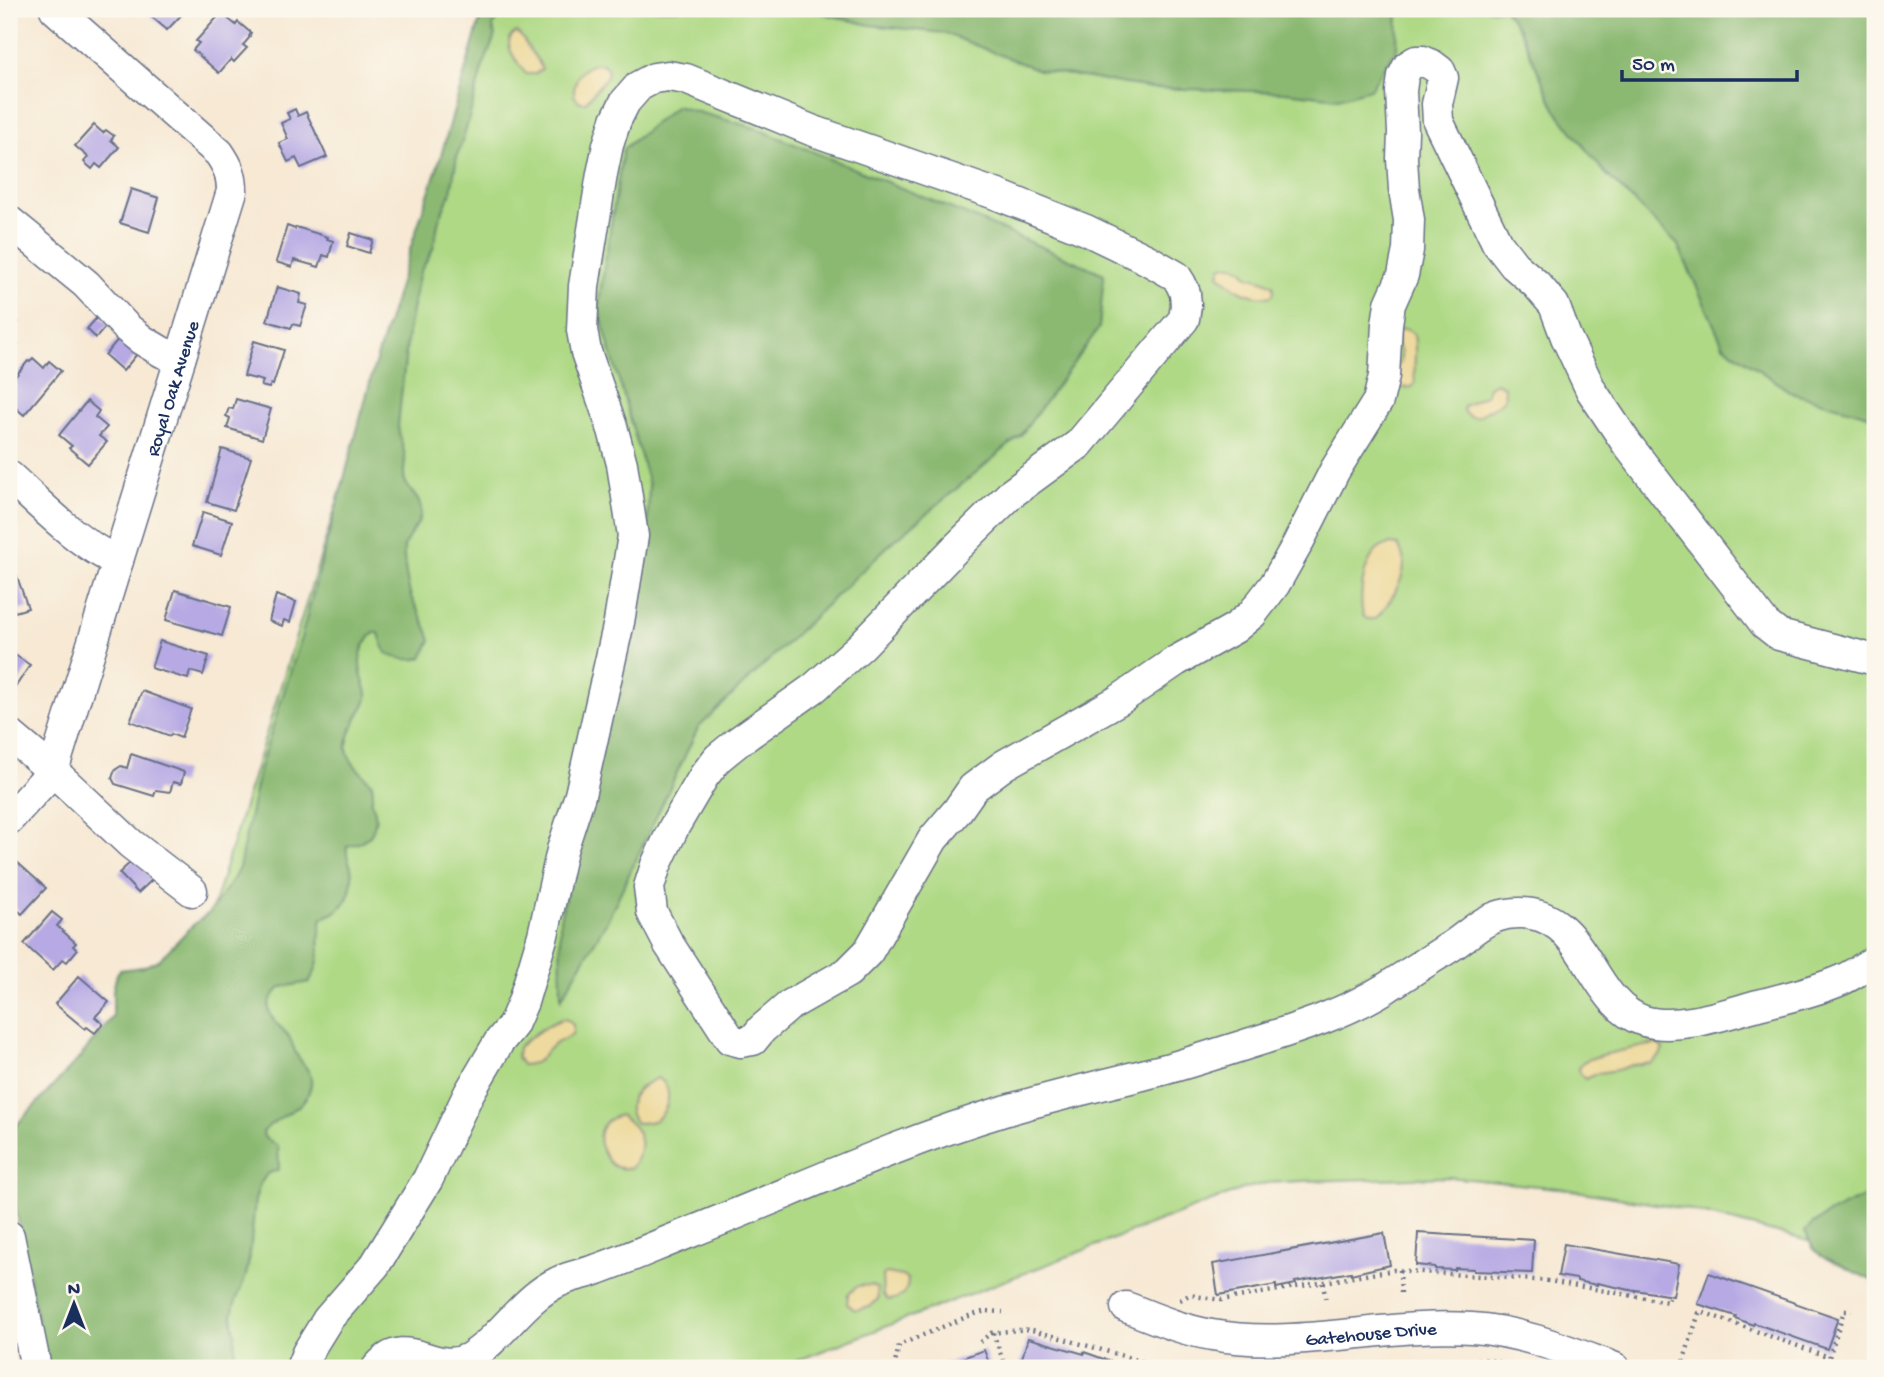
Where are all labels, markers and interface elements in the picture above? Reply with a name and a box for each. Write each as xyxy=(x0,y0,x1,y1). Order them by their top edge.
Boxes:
scale bar xyxy=(1622,38,1797,82)
text: 50 m xyxy=(1632,54,1675,79)
street label: Royal Oak Avenue xyxy=(143,318,206,460)
north arrow xyxy=(38,1268,108,1338)
text: N xyxy=(68,1279,80,1302)
street label: Gatehouse Drive xyxy=(1305,1319,1437,1353)

